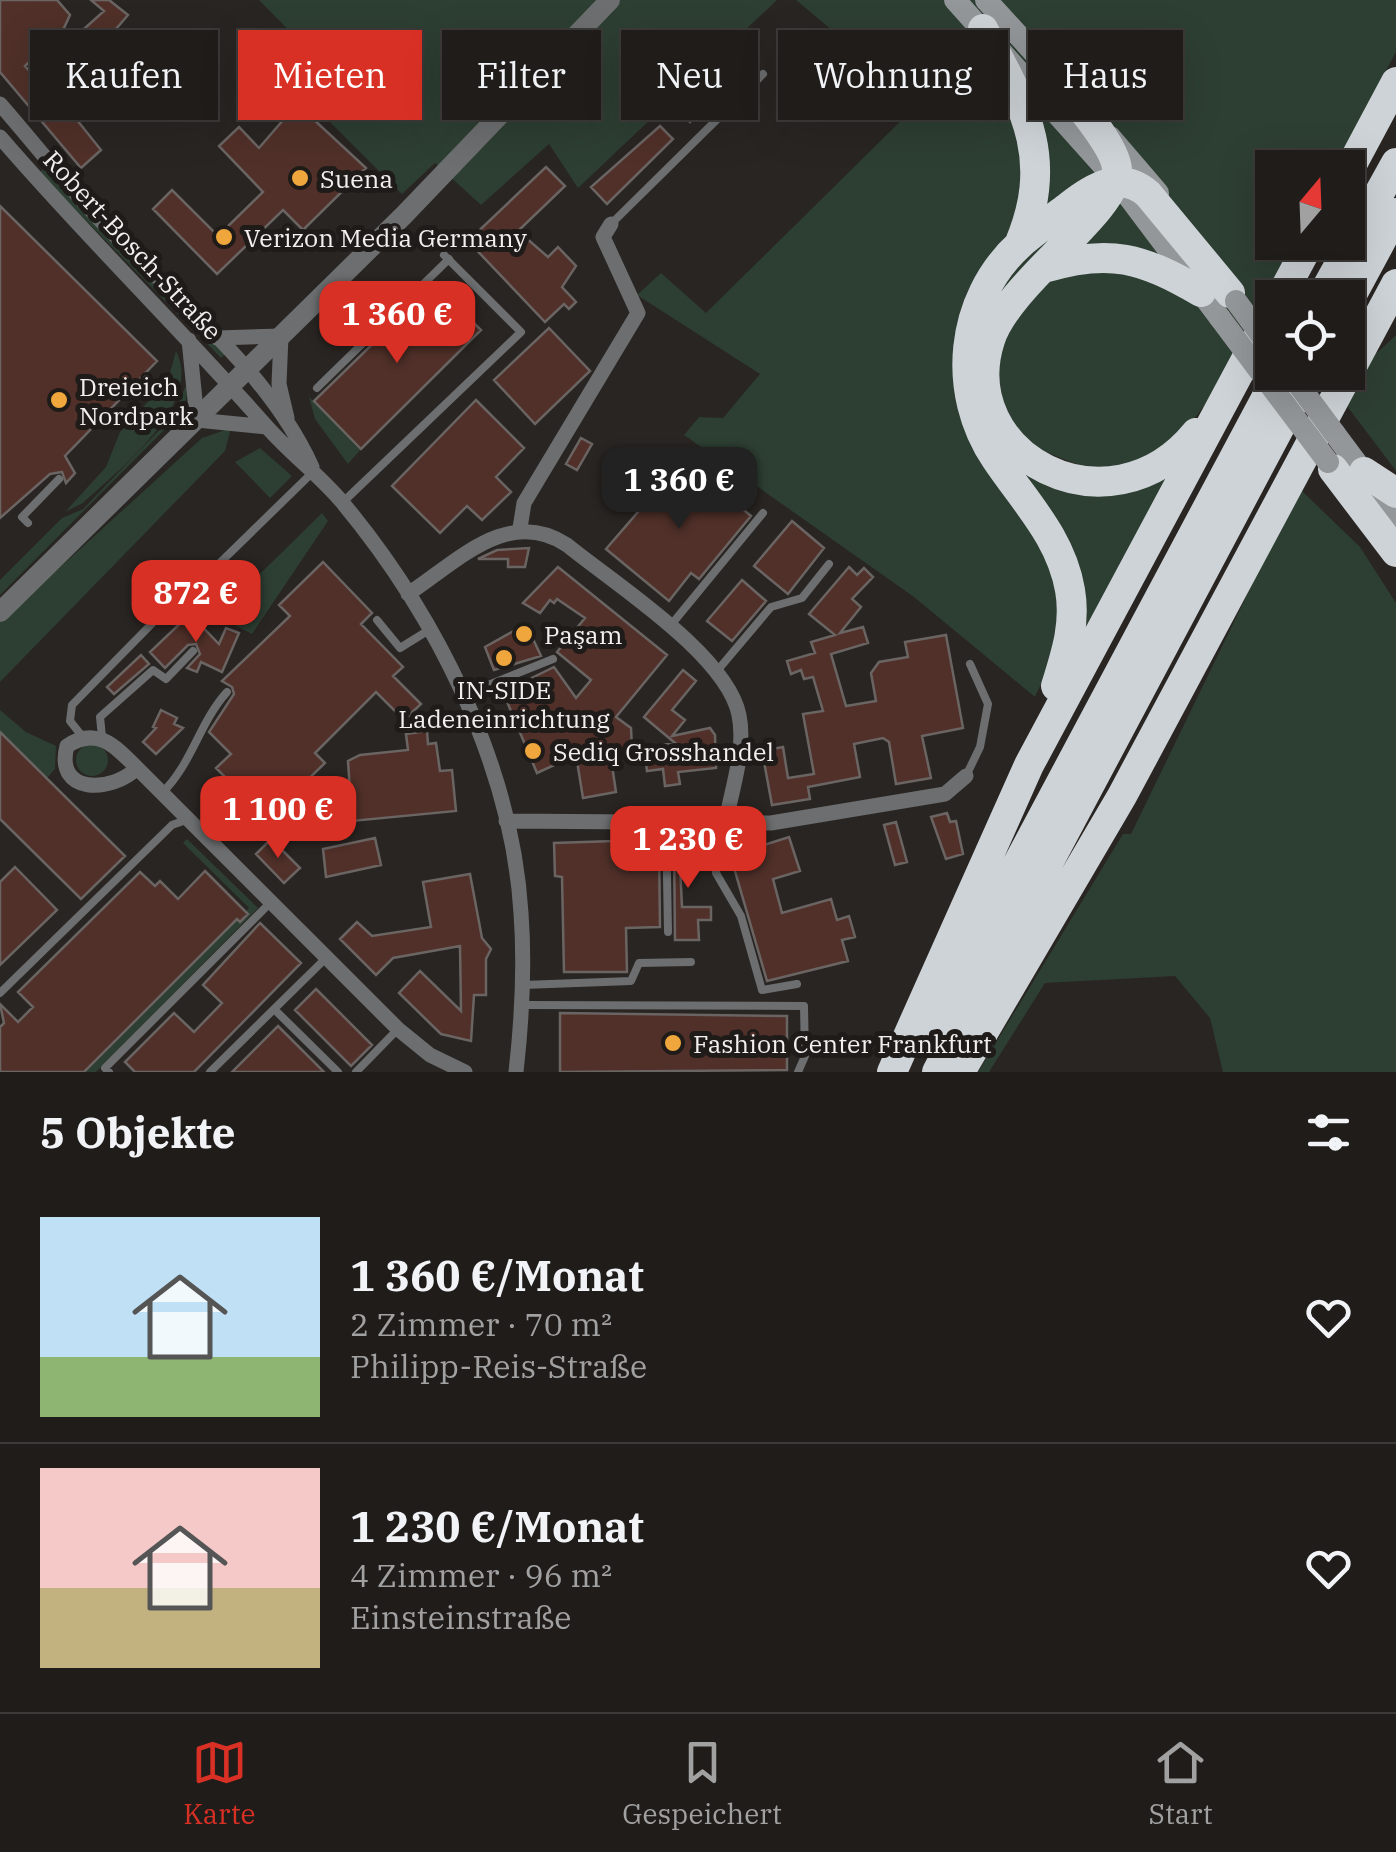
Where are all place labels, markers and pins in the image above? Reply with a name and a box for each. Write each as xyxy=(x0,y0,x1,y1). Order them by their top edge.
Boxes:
place label: Suena xyxy=(320,162,393,195)
marker: Suena xyxy=(289,167,311,189)
place label: Verizon Media Germany xyxy=(244,221,528,254)
marker: Verizon Media Germany xyxy=(213,226,235,248)
pin: 1 360 € xyxy=(305,281,489,366)
place label: Dreieich Nordpark xyxy=(79,370,194,432)
marker: Dreieich Nordpark xyxy=(48,389,70,411)
pin: 1 360 € xyxy=(587,447,771,532)
pin: 872 € xyxy=(126,560,266,645)
place label: Paşam xyxy=(544,618,623,651)
marker: Paşam xyxy=(513,623,535,645)
marker: IN-SIDE Ladeneinrichtung xyxy=(493,647,515,669)
place label: IN-SIDE Ladeneinrichtung xyxy=(398,673,610,735)
place label: Sediq Grosshandel xyxy=(553,735,774,768)
marker: Sediq Grosshandel xyxy=(522,740,544,762)
pin: 1 100 € xyxy=(186,776,370,861)
pin: 1 230 € xyxy=(596,806,780,891)
place label: Fashion Center Frankfurt xyxy=(693,1027,992,1060)
marker: Fashion Center Frankfurt xyxy=(662,1032,684,1054)

